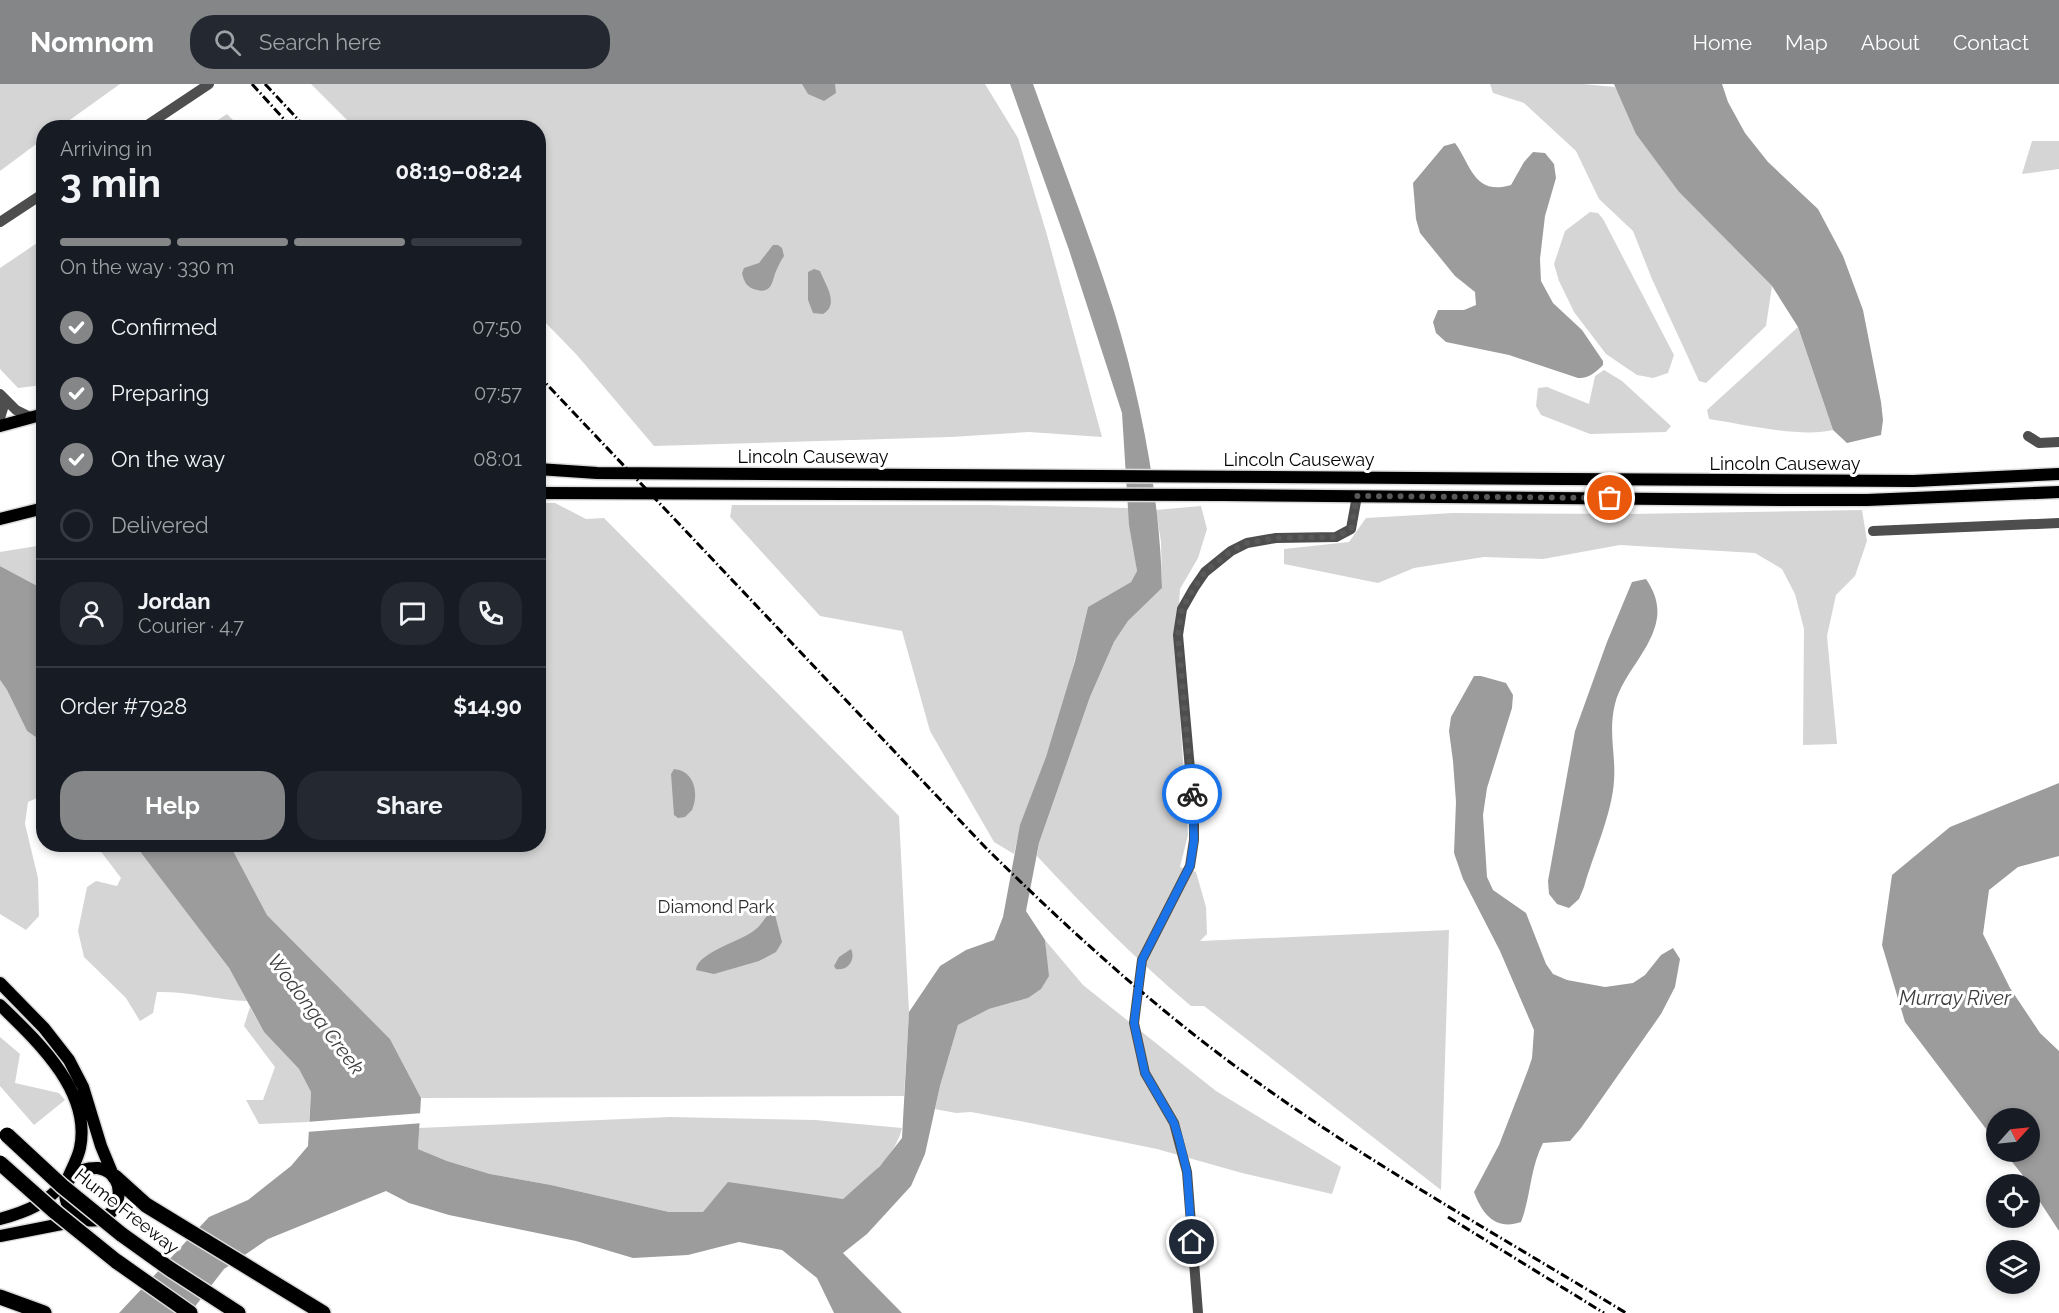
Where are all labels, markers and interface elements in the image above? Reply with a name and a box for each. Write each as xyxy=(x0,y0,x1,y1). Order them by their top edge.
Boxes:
search box xyxy=(190,15,610,69)
text: Nomnom xyxy=(30,26,154,59)
icon: search xyxy=(211,26,244,59)
text: Search here xyxy=(259,29,381,55)
text: Home xyxy=(1693,30,1752,55)
text: Map xyxy=(1785,30,1828,55)
text: About xyxy=(1861,30,1920,55)
text: Contact xyxy=(1953,30,2029,55)
text: Arriving in xyxy=(60,137,152,161)
text: 08:19–08:24 xyxy=(395,158,522,184)
text: 3 min xyxy=(60,160,161,206)
text: On the way · 330 m xyxy=(60,255,234,279)
icon: check xyxy=(60,311,93,344)
text: Confirmed xyxy=(111,314,218,340)
text: 07:50 xyxy=(472,315,522,339)
icon: check xyxy=(60,377,93,410)
text: Preparing xyxy=(111,380,209,406)
text: 07:57 xyxy=(474,381,522,405)
icon: check xyxy=(60,443,93,476)
text: On the way xyxy=(111,446,225,472)
street label: Lincoln Causeway xyxy=(738,446,889,467)
text: 08:01 xyxy=(473,447,522,471)
street label: Lincoln Causeway xyxy=(1224,449,1375,470)
street label: Lincoln Causeway xyxy=(1710,453,1861,474)
pin xyxy=(1584,472,1635,523)
icon: bag xyxy=(1593,481,1626,514)
text: Delivered xyxy=(111,512,209,538)
button: person xyxy=(60,582,123,645)
button: chat xyxy=(381,582,444,645)
button: phone xyxy=(459,582,522,645)
text: Jordan xyxy=(138,588,210,614)
text: Courier · 4.7 xyxy=(138,614,244,638)
text: Order #7928 xyxy=(60,693,187,719)
text: $14.90 xyxy=(453,693,522,719)
courier xyxy=(1162,764,1222,824)
button: Help xyxy=(60,771,285,840)
button: Share xyxy=(297,771,522,840)
icon: bike xyxy=(1176,778,1209,811)
park label: Diamond Park xyxy=(658,896,775,917)
water label: Wodonga Creek xyxy=(263,949,370,1080)
water label: Murray River xyxy=(1899,986,2012,1010)
north arrow xyxy=(1986,1108,2040,1162)
map controls xyxy=(1986,1108,2040,1294)
street label: Hume Freeway xyxy=(71,1164,183,1258)
button: locate xyxy=(1986,1174,2040,1228)
pin xyxy=(1166,1216,1217,1267)
icon: home xyxy=(1175,1225,1208,1258)
button: layers xyxy=(1986,1240,2040,1294)

